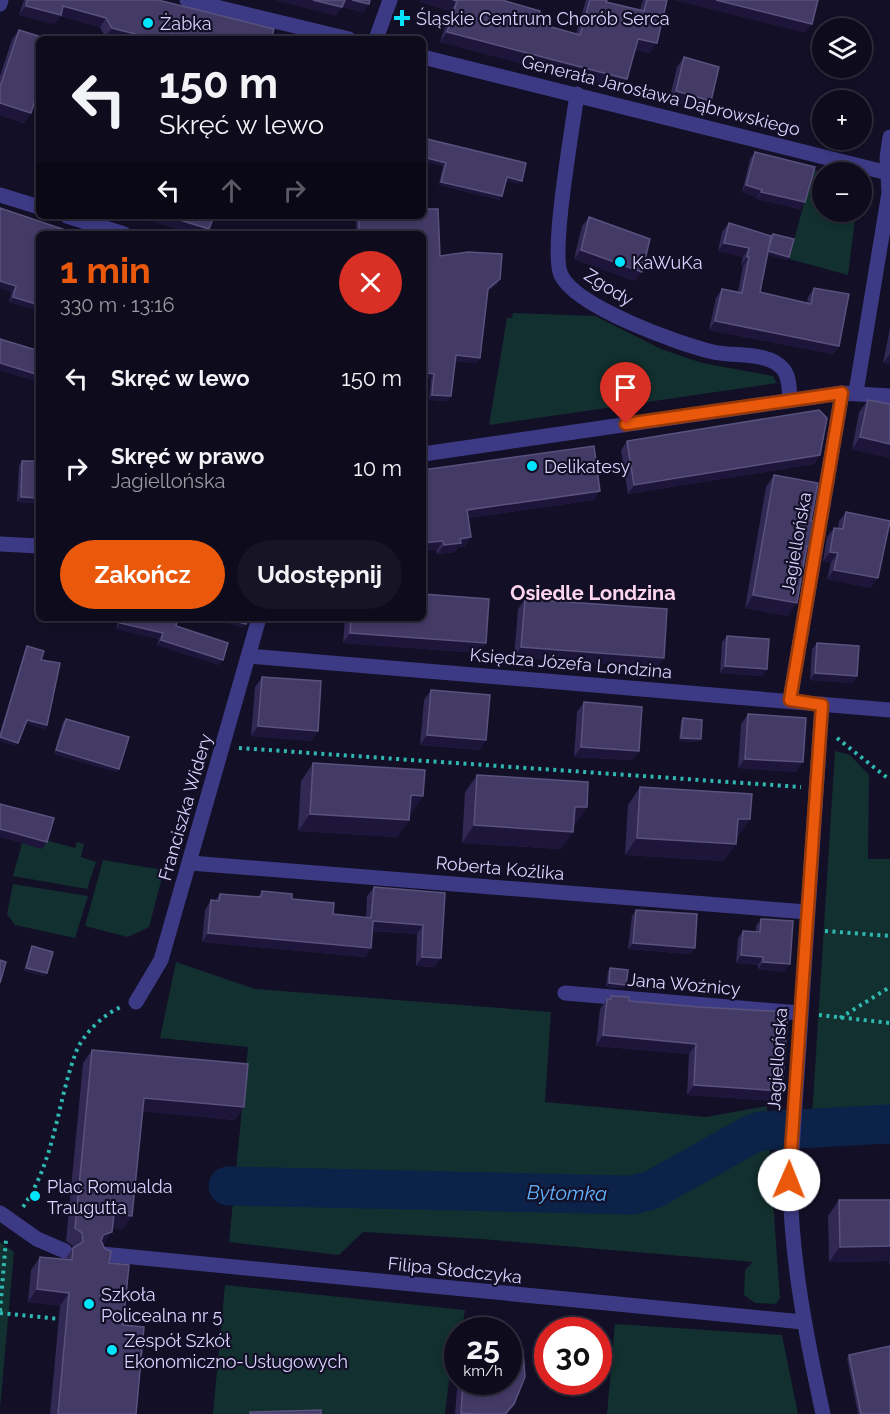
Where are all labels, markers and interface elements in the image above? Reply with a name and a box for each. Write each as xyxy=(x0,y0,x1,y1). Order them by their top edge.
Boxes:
place label: Śląskie Centrum Chorób Serca xyxy=(416,7,670,29)
marker: Śląskie Centrum Chorób Serca xyxy=(393,9,411,27)
place label: Żabka xyxy=(160,13,212,34)
marker: Żabka xyxy=(141,16,155,30)
map controls xyxy=(812,18,872,222)
button: layers xyxy=(812,18,872,78)
street label: Generała Jarosława Dąbrowskiego xyxy=(520,50,803,140)
text: 150 m xyxy=(159,59,278,108)
icon: left xyxy=(60,60,138,138)
button: + xyxy=(812,90,872,150)
text: Skręć w lewo xyxy=(159,109,324,140)
button: − xyxy=(812,162,872,222)
icon: left xyxy=(152,174,185,207)
icon: ahead xyxy=(215,174,248,207)
icon: right xyxy=(278,174,311,207)
text: 1 min xyxy=(60,249,151,291)
button: close xyxy=(339,251,402,314)
place label: KaWuKa xyxy=(632,252,703,273)
marker: KaWuKa xyxy=(613,255,627,269)
street label: Zgody xyxy=(581,264,638,310)
text: 330 m · 13:16 xyxy=(60,293,175,317)
icon: left xyxy=(60,362,93,395)
pin xyxy=(600,362,651,424)
text: Skręć w lewo xyxy=(111,365,250,391)
text: 150 m xyxy=(341,365,402,391)
icon: arrive xyxy=(609,371,642,404)
text: Skręć w prawo xyxy=(111,443,264,469)
icon: right xyxy=(60,452,93,485)
text: 10 m xyxy=(353,455,402,481)
place label: Delikatesy xyxy=(544,456,630,477)
marker: Delikatesy xyxy=(525,459,539,473)
text: Jagiellońska xyxy=(111,469,225,493)
street label: Jagiellońska xyxy=(777,490,815,596)
button: Zakończ xyxy=(60,540,225,609)
button: Udostępnij xyxy=(237,540,402,609)
district label: Osiedle Londzina xyxy=(510,581,676,605)
street label: Księdza Józefa Londzina xyxy=(469,644,673,682)
street label: Franciszka Widery xyxy=(154,731,216,883)
street label: Roberta Koźlika xyxy=(435,852,565,884)
street label: Jana Woźnicy xyxy=(627,969,742,999)
street label: Jagiellońska xyxy=(763,1007,791,1111)
position arrow xyxy=(757,1148,821,1212)
place label: Plac Romualda Traugutta xyxy=(47,1176,173,1218)
water label: Bytomka xyxy=(527,1180,607,1206)
marker: Plac Romualda Traugutta xyxy=(28,1189,42,1203)
street label: Filipa Słodczyka xyxy=(387,1253,523,1287)
place label: Szkoła Policealna nr 5 xyxy=(101,1284,222,1326)
marker: Szkoła Policealna nr 5 xyxy=(82,1297,96,1311)
speed limit sign: 30 xyxy=(534,1317,612,1395)
place label: Zespół Szkół Ekonomiczno-Usługowych xyxy=(124,1330,348,1372)
text: 25 xyxy=(466,1331,500,1366)
marker: Zespół Szkół Ekonomiczno-Usługowych xyxy=(105,1343,119,1357)
text: km/h xyxy=(463,1362,503,1380)

